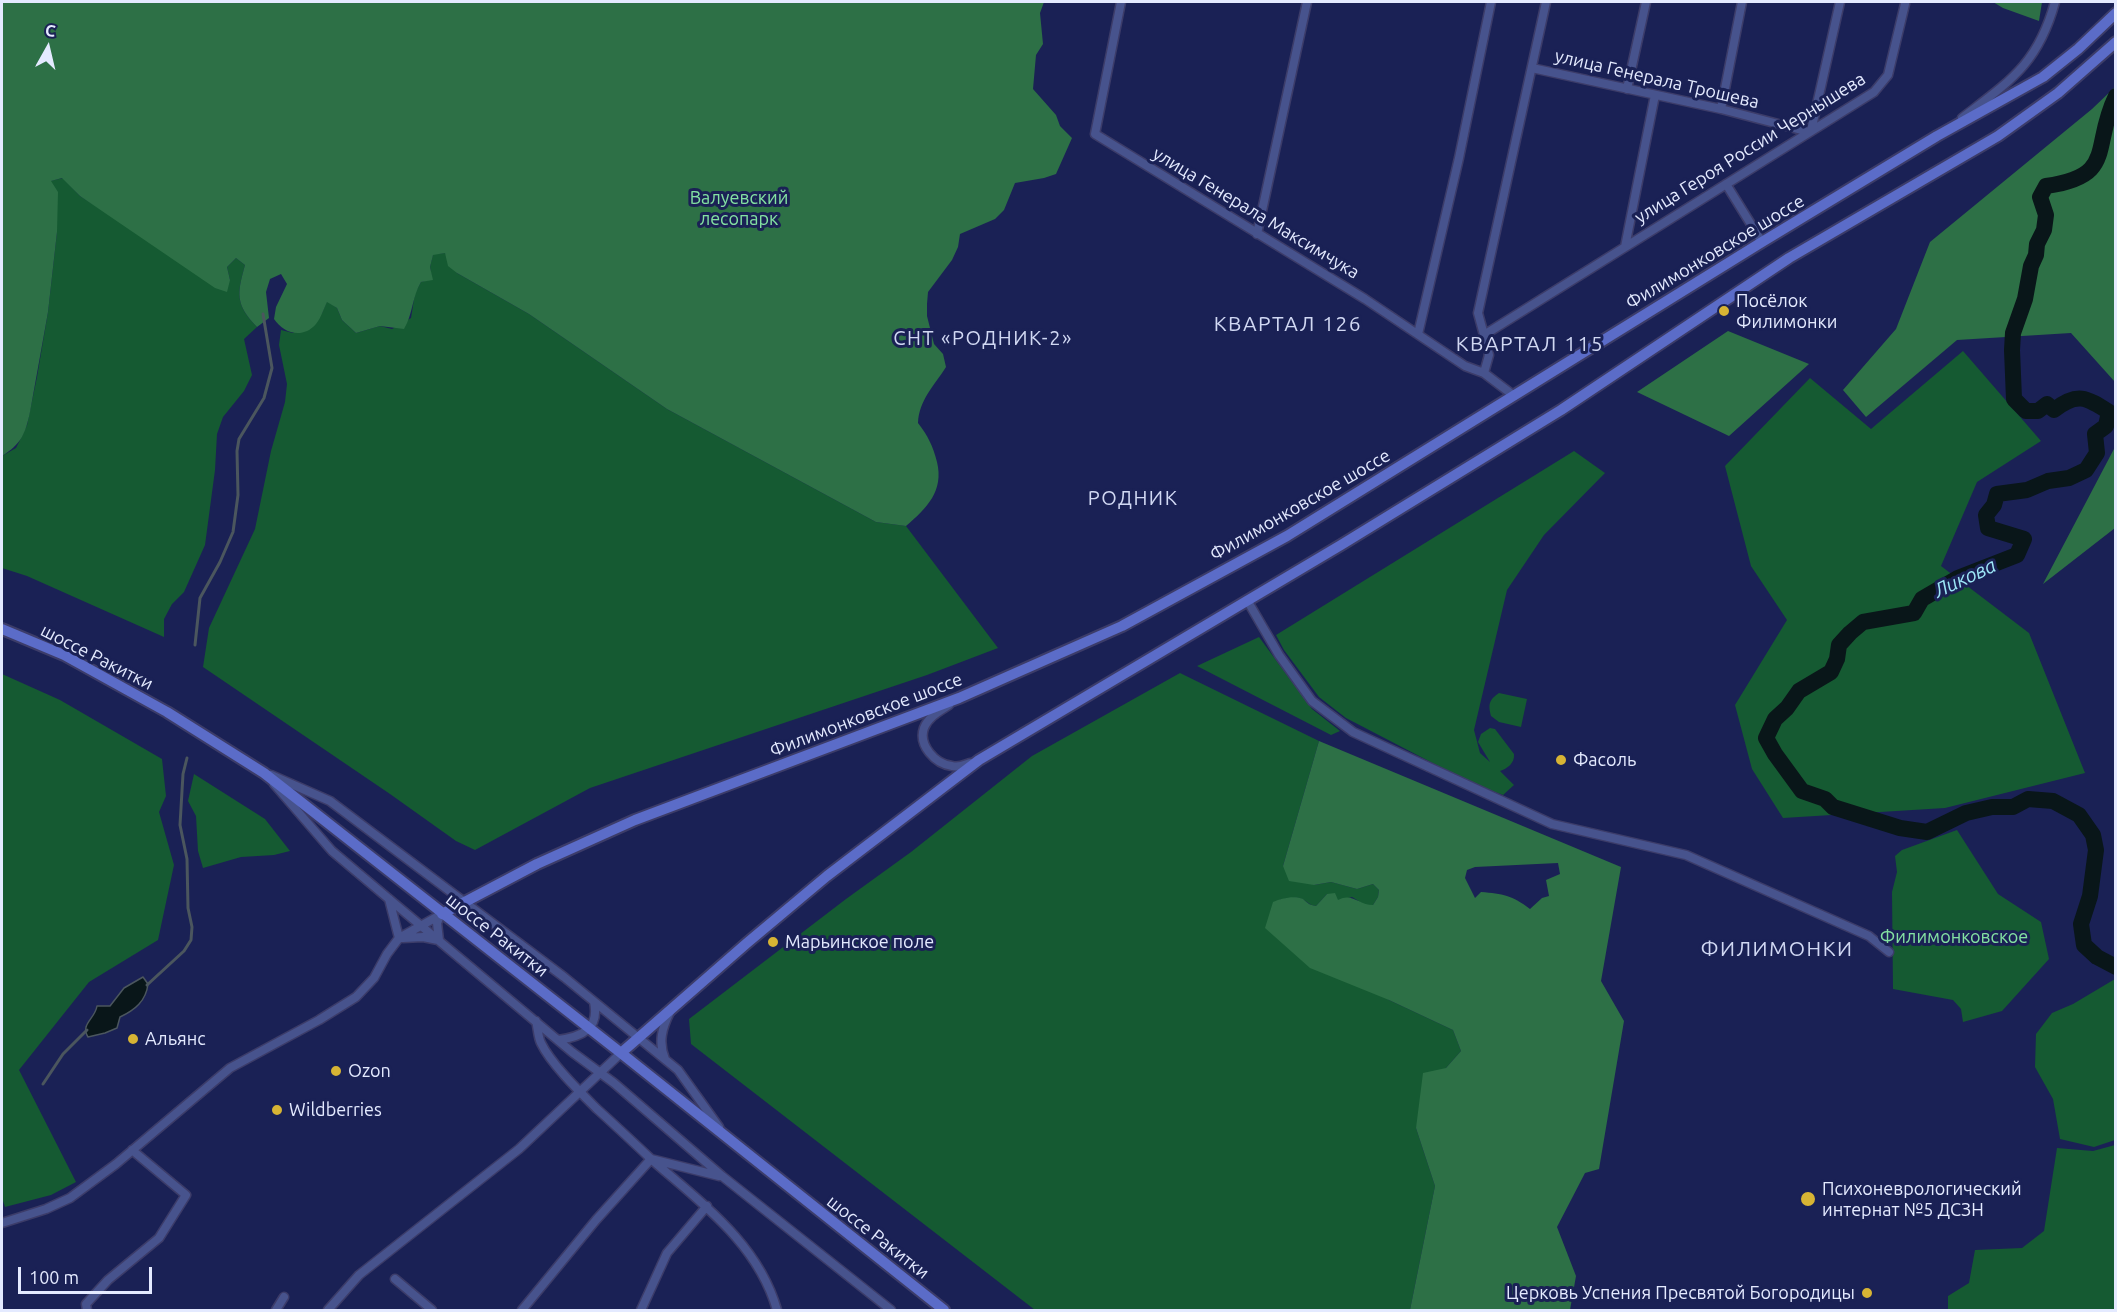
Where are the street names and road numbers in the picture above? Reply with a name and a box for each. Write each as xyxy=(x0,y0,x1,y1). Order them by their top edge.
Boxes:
street label: улица Генерала Трошева xyxy=(1553,45,1761,113)
street label: улица Героя России Чернышева xyxy=(1631,68,1869,228)
street label: улица Генерала Максимчука xyxy=(1149,143,1363,283)
street label: Филимонковское шоссе xyxy=(1622,190,1808,314)
street label: Филимонковское шоссе xyxy=(1206,445,1394,565)
street label: шоссе Ракитки xyxy=(37,619,157,695)
street label: Филимонковское шоссе xyxy=(767,668,965,762)
street label: шоссе Ракитки xyxy=(442,888,552,982)
street label: шоссе Ракитки xyxy=(823,1190,933,1284)

